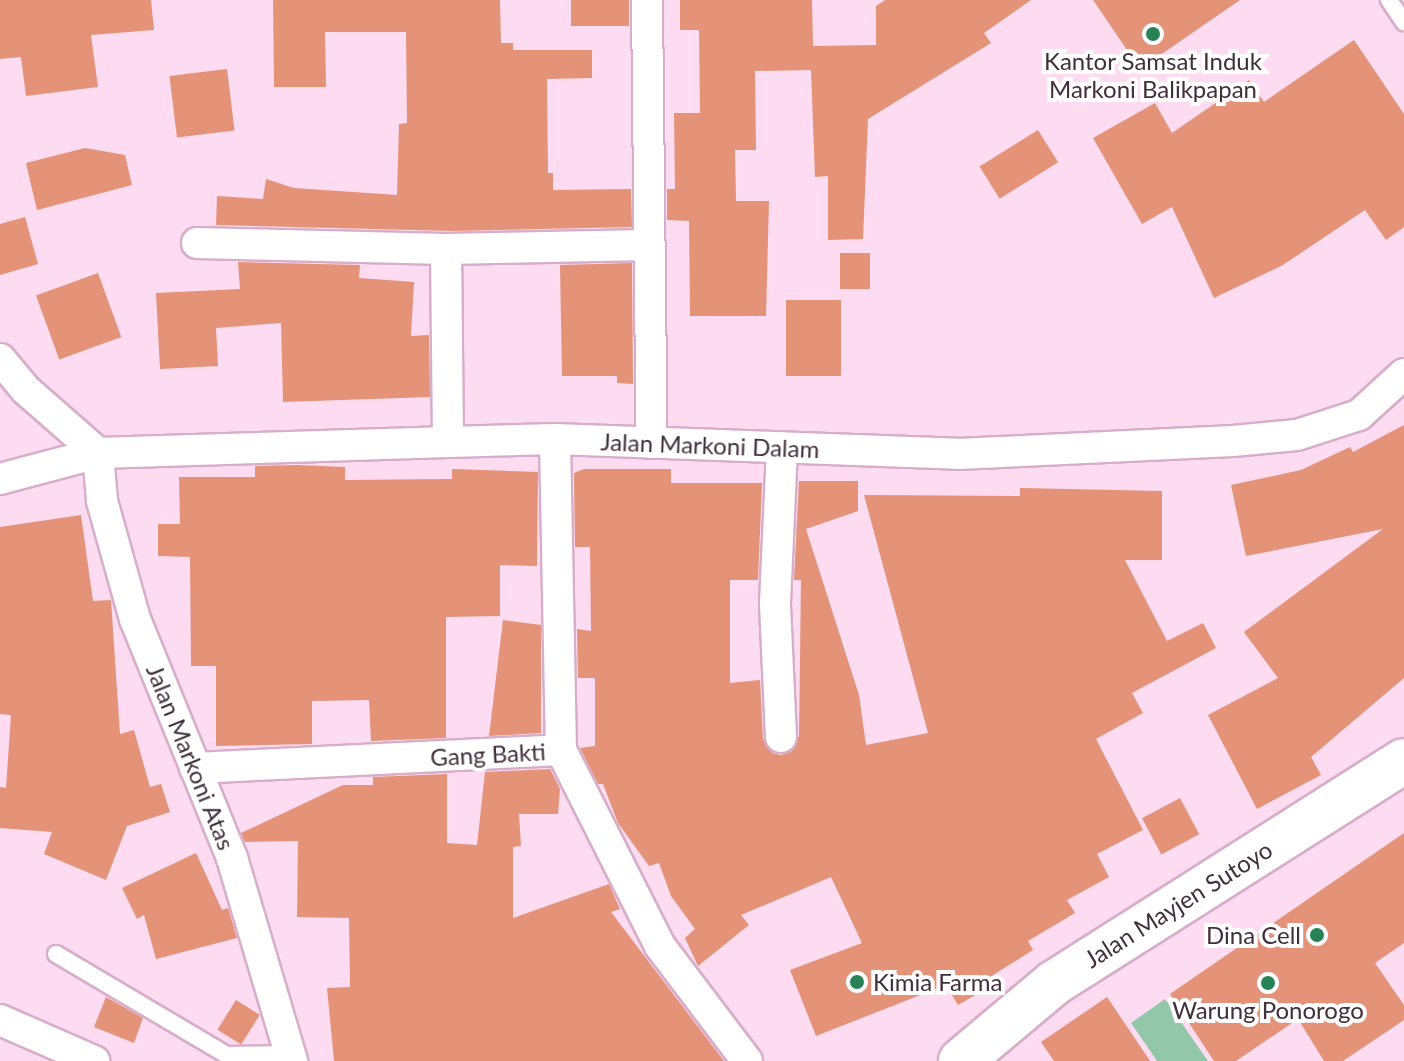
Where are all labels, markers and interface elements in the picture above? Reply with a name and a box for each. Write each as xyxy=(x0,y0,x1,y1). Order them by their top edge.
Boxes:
marker: Kantor Samsat Induk Markoni Balikpapan xyxy=(1144,25,1162,43)
place label: Kantor Samsat Induk Markoni Balikpapan xyxy=(1044,47,1262,103)
street label: Jalan Markoni Dalam xyxy=(600,427,820,463)
street label: Jalan Markoni Atas xyxy=(141,660,241,854)
street label: Gang Bakti xyxy=(430,737,546,771)
street label: Jalan Mayjen Sutoyo xyxy=(1079,835,1277,973)
place label: Dina Cell xyxy=(1206,921,1301,949)
marker: Dina Cell xyxy=(1308,926,1326,944)
place label: Kimia Farma xyxy=(873,968,1002,996)
marker: Kimia Farma xyxy=(848,973,866,991)
marker: Warung Ponorogo xyxy=(1259,974,1277,992)
place label: Warung Ponorogo xyxy=(1172,996,1364,1024)

